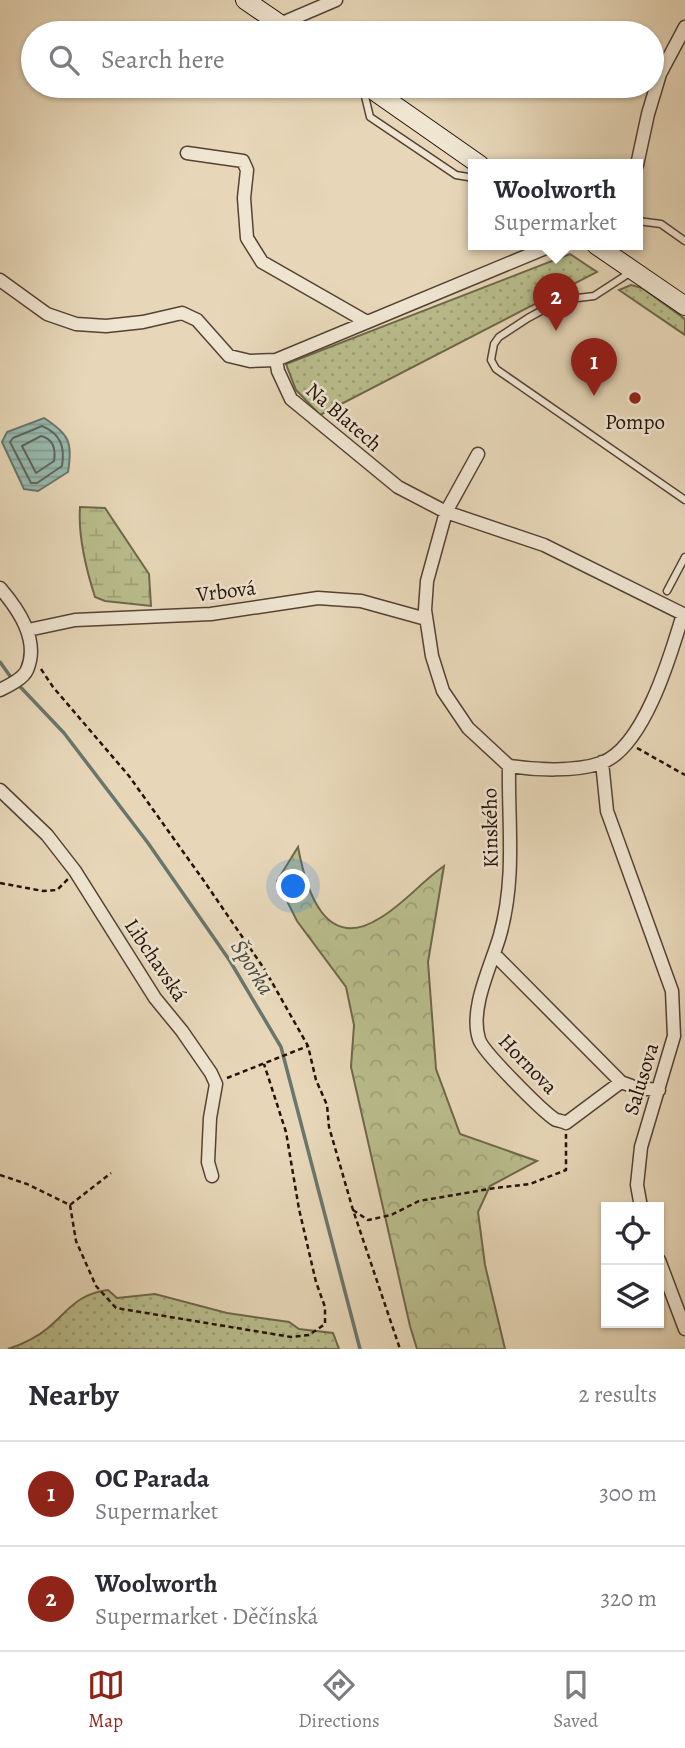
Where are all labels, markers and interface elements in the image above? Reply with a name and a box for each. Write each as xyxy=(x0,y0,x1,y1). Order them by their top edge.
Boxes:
search box xyxy=(21,21,664,98)
icon: search xyxy=(45,41,83,79)
text: Search here xyxy=(101,42,225,77)
popup xyxy=(468,159,643,250)
text: Woolworth xyxy=(494,172,616,207)
text: Supermarket xyxy=(494,207,617,238)
pin: 2 xyxy=(533,273,579,331)
pin: 1 xyxy=(571,338,617,396)
street label: Na Blatech xyxy=(300,376,388,458)
marker: Pompo xyxy=(627,390,643,406)
place label: Pompo xyxy=(605,408,665,436)
street label: Vrbová xyxy=(194,573,257,609)
street label: Kinského xyxy=(475,788,505,868)
your location xyxy=(276,869,310,903)
street label: Libchavská xyxy=(118,913,194,1007)
water label: Šporka xyxy=(224,934,282,1001)
street label: Hornova xyxy=(492,1028,564,1101)
street label: Salusova xyxy=(617,1039,665,1119)
map controls xyxy=(601,1202,664,1328)
button: locate xyxy=(601,1202,664,1265)
button: layers xyxy=(601,1265,664,1328)
text: Nearby xyxy=(28,1375,119,1415)
text: 2 results xyxy=(579,1379,657,1410)
text: OC Parada xyxy=(95,1461,210,1496)
text: 1 xyxy=(47,1478,55,1509)
text: 300 m xyxy=(599,1478,657,1509)
text: Supermarket xyxy=(95,1496,218,1527)
text: Woolworth xyxy=(95,1566,218,1601)
text: 2 xyxy=(45,1583,57,1614)
text: 320 m xyxy=(601,1583,657,1614)
text: Supermarket · Děčínská xyxy=(95,1601,318,1632)
tab: Map xyxy=(87,1666,125,1734)
tab: Directions xyxy=(298,1666,380,1734)
tab: Saved xyxy=(553,1666,598,1734)

